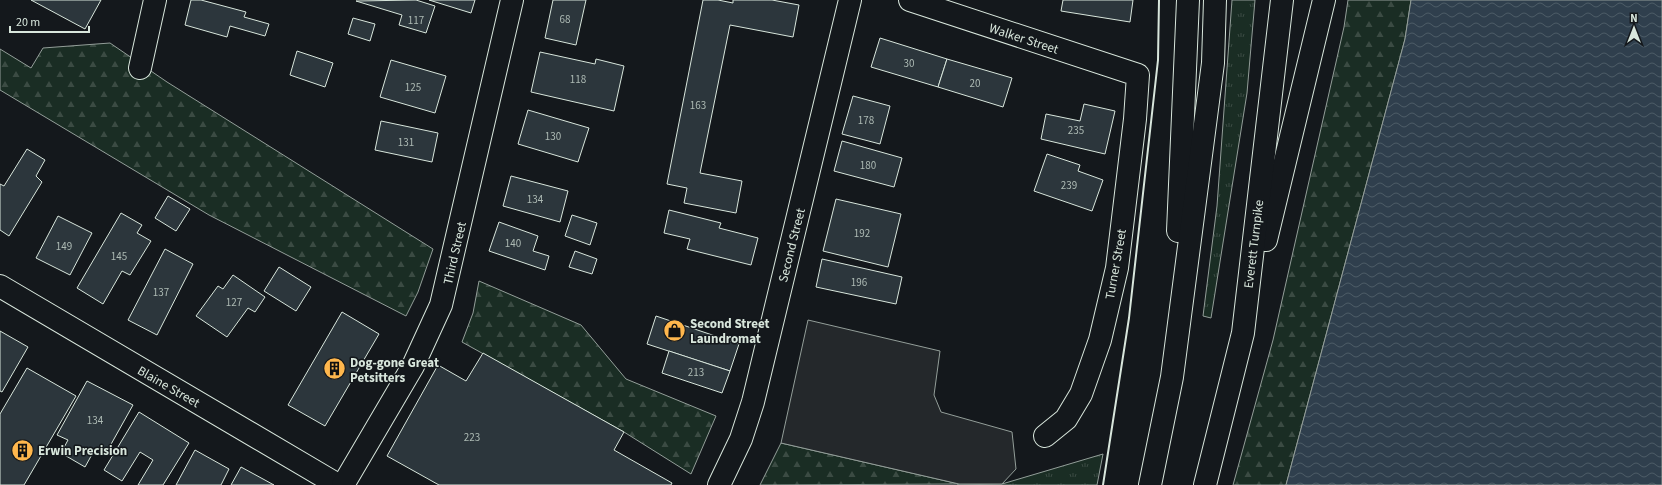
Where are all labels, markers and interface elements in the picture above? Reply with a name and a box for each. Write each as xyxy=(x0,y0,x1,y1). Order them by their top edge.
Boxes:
scale bar xyxy=(10,8,89,34)
north arrow xyxy=(1614,8,1654,48)
text: N xyxy=(1630,11,1638,26)
house number: 68 xyxy=(560,12,571,27)
house number: 117 xyxy=(408,13,424,28)
text: 20 m xyxy=(16,14,40,31)
street label: Walker Street xyxy=(987,19,1061,59)
house number: 30 xyxy=(904,56,914,71)
house number: 118 xyxy=(570,72,587,87)
house number: 20 xyxy=(970,76,980,91)
house number: 125 xyxy=(405,80,421,95)
house number: 163 xyxy=(690,98,706,113)
house number: 178 xyxy=(858,113,875,128)
house number: 235 xyxy=(1068,123,1084,138)
house number: 130 xyxy=(545,129,561,144)
house number: 131 xyxy=(398,135,414,150)
house number: 180 xyxy=(860,158,876,173)
house number: 239 xyxy=(1061,178,1077,193)
house number: 134 xyxy=(527,192,544,207)
street label: Everett Turnpike xyxy=(1240,199,1268,289)
street label: Second Street xyxy=(774,206,810,284)
street label: Third Street xyxy=(439,219,471,286)
house number: 192 xyxy=(854,226,870,241)
street label: Turner Street xyxy=(1101,227,1131,301)
house number: 140 xyxy=(505,236,521,251)
house number: 149 xyxy=(56,239,72,254)
house number: 145 xyxy=(111,249,127,264)
house number: 196 xyxy=(851,275,868,290)
house number: 137 xyxy=(153,285,169,300)
house number: 127 xyxy=(226,295,242,310)
place label: Second Street Laundromat xyxy=(690,315,770,348)
shop icon: Second Street Laundromat xyxy=(661,317,687,343)
place label: Dog-gone Great Petsitters xyxy=(350,354,439,387)
building icon: Dog-gone Great Petsitters xyxy=(321,356,347,382)
street label: Blaine Street xyxy=(134,362,204,412)
house number: 213 xyxy=(688,365,704,380)
house number: 134 xyxy=(87,413,104,428)
house number: 223 xyxy=(464,430,480,445)
building icon: Erwin Precision xyxy=(9,437,35,463)
place label: Erwin Precision xyxy=(38,442,127,460)

